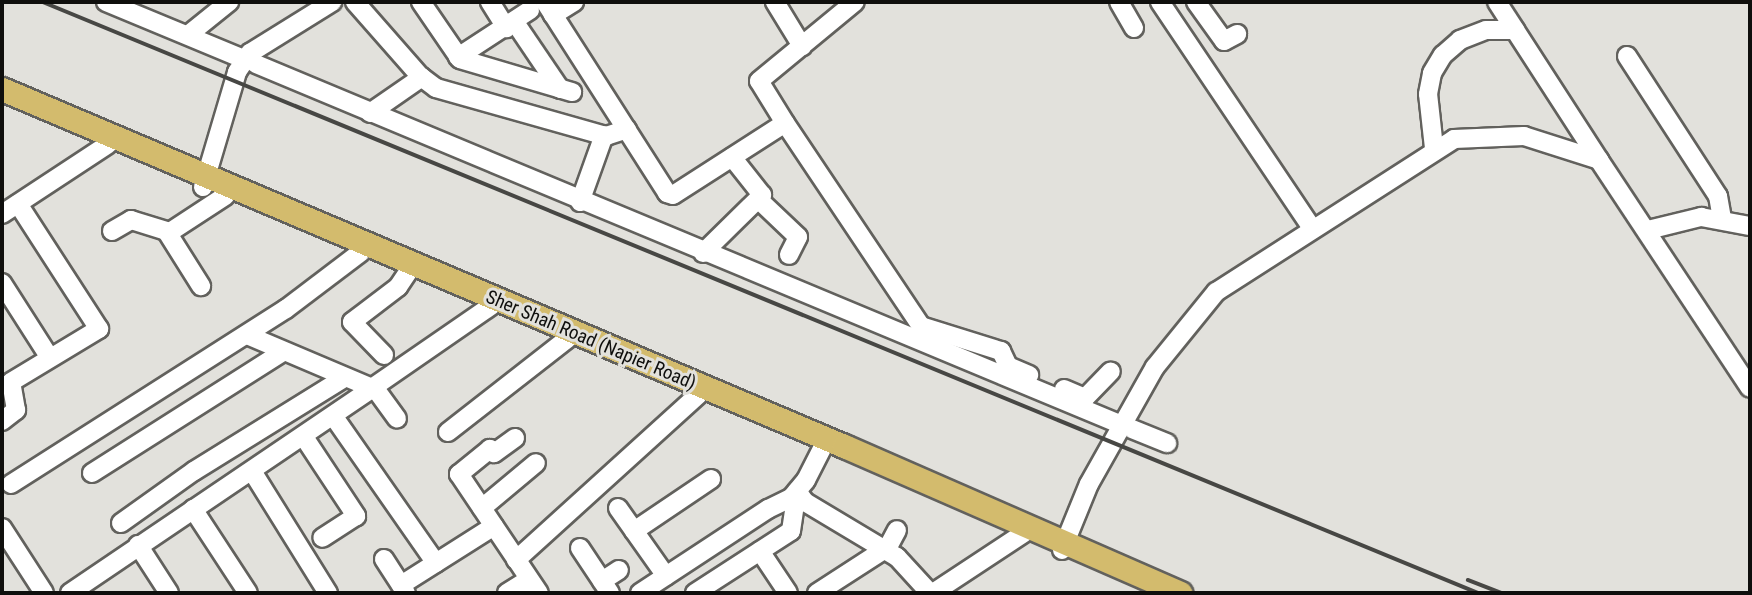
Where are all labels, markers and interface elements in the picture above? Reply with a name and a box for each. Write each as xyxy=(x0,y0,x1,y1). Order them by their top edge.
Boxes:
street label: Sher Shah Road (Napier Road) xyxy=(482,285,700,395)

